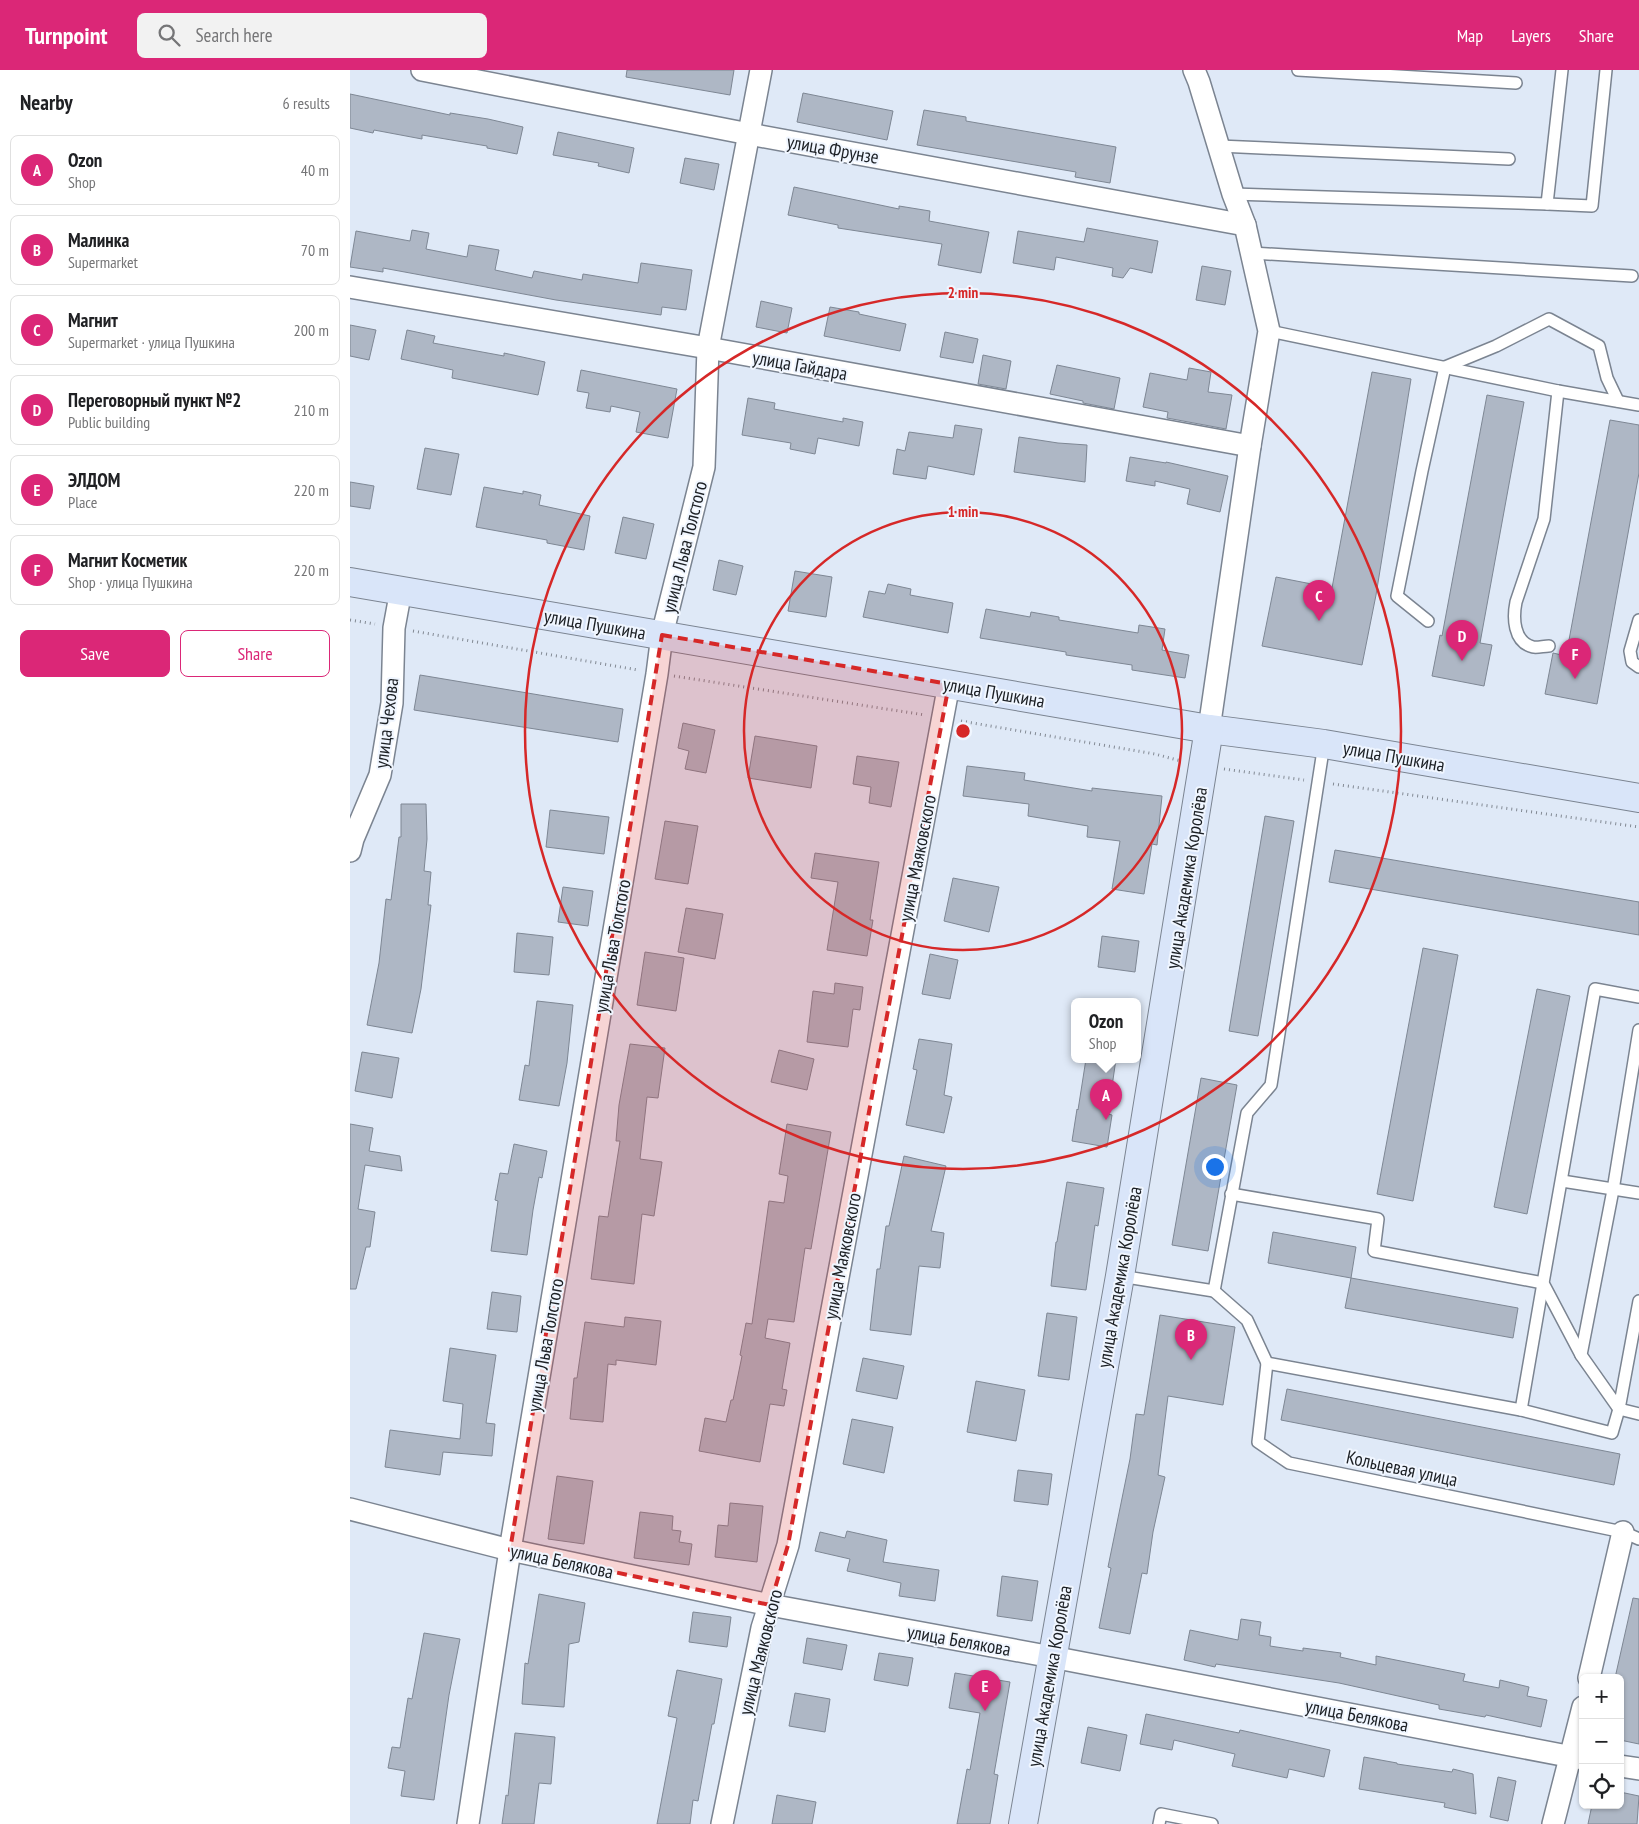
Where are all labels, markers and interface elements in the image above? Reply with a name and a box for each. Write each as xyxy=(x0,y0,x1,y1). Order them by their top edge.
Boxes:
search box xyxy=(137,13,487,58)
text: Turnpoint xyxy=(25,20,107,51)
icon: search xyxy=(155,21,183,49)
text: Search here xyxy=(195,23,273,47)
text: Map xyxy=(1457,24,1483,47)
text: Layers xyxy=(1511,24,1551,47)
text: Share xyxy=(1579,24,1614,47)
text: Nearby xyxy=(20,89,73,116)
text: 6 results xyxy=(283,93,330,113)
street label: улица Фрунзе xyxy=(785,129,881,169)
text: Ozon xyxy=(68,148,102,172)
text: A xyxy=(33,160,41,180)
text: 40 m xyxy=(301,160,329,180)
text: Shop xyxy=(68,172,96,192)
text: Малинка xyxy=(68,228,129,252)
text: B xyxy=(33,240,41,260)
text: 70 m xyxy=(301,240,329,260)
text: Supermarket xyxy=(68,252,138,272)
text: 2 min xyxy=(948,283,978,302)
text: Магнит xyxy=(68,308,118,332)
text: C xyxy=(33,320,41,340)
text: 200 m xyxy=(294,320,329,340)
text: Supermarket · улица Пушкина xyxy=(68,332,235,352)
street label: улица Гайдара xyxy=(751,345,849,385)
text: Переговорный пункт №2 xyxy=(68,388,241,412)
text: D xyxy=(33,400,41,420)
text: 210 m xyxy=(294,400,329,420)
text: Public building xyxy=(68,412,150,432)
text: ЭЛДОМ xyxy=(68,468,120,492)
street label: улица Льва Толстого xyxy=(656,478,712,616)
text: E xyxy=(34,480,40,500)
text: 220 m xyxy=(294,480,329,500)
text: Place xyxy=(68,492,97,512)
text: 1 min xyxy=(948,502,978,521)
text: Магнит Косметик xyxy=(68,548,187,572)
text: F xyxy=(34,560,40,580)
text: 220 m xyxy=(294,560,329,580)
text: Shop · улица Пушкина xyxy=(68,572,193,592)
pin: C xyxy=(1303,580,1335,621)
street label: улица Пушкина xyxy=(542,603,648,645)
pin: D xyxy=(1446,620,1478,661)
button: Save xyxy=(20,630,170,677)
button: Share xyxy=(180,630,330,677)
pin: F xyxy=(1559,638,1591,679)
street label: улица Пушкина xyxy=(941,671,1047,713)
street label: улица Чехова xyxy=(369,676,403,770)
centre of rings xyxy=(954,722,972,740)
street label: улица Пушкина xyxy=(1341,735,1447,777)
street label: улица Академика Королёва xyxy=(1160,785,1212,971)
street label: улица Маяковского xyxy=(893,792,941,924)
street label: улица Льва Толстого xyxy=(588,877,636,1015)
popup xyxy=(1071,998,1141,1063)
text: Ozon xyxy=(1089,1009,1123,1033)
text: Shop xyxy=(1089,1033,1117,1053)
pin: A xyxy=(1090,1079,1122,1120)
your location xyxy=(1202,1154,1228,1180)
street label: улица Академика Королёва xyxy=(1091,1184,1147,1370)
street label: улица Маяковского xyxy=(818,1190,866,1322)
street label: улица Льва Толстого xyxy=(521,1276,569,1414)
pin: B xyxy=(1175,1319,1207,1360)
street label: Кольцевая улица xyxy=(1344,1444,1460,1492)
street label: улица Белякова xyxy=(508,1538,616,1584)
street label: улица Академика Королёва xyxy=(1021,1583,1077,1769)
street label: улица Маяковского xyxy=(733,1587,787,1717)
street label: улица Белякова xyxy=(905,1619,1013,1661)
pin: E xyxy=(969,1670,1001,1711)
map controls xyxy=(1579,1674,1624,1809)
button: + xyxy=(1579,1674,1624,1719)
street label: улица Белякова xyxy=(1303,1693,1411,1737)
button: − xyxy=(1579,1719,1624,1764)
button: locate xyxy=(1579,1764,1624,1809)

